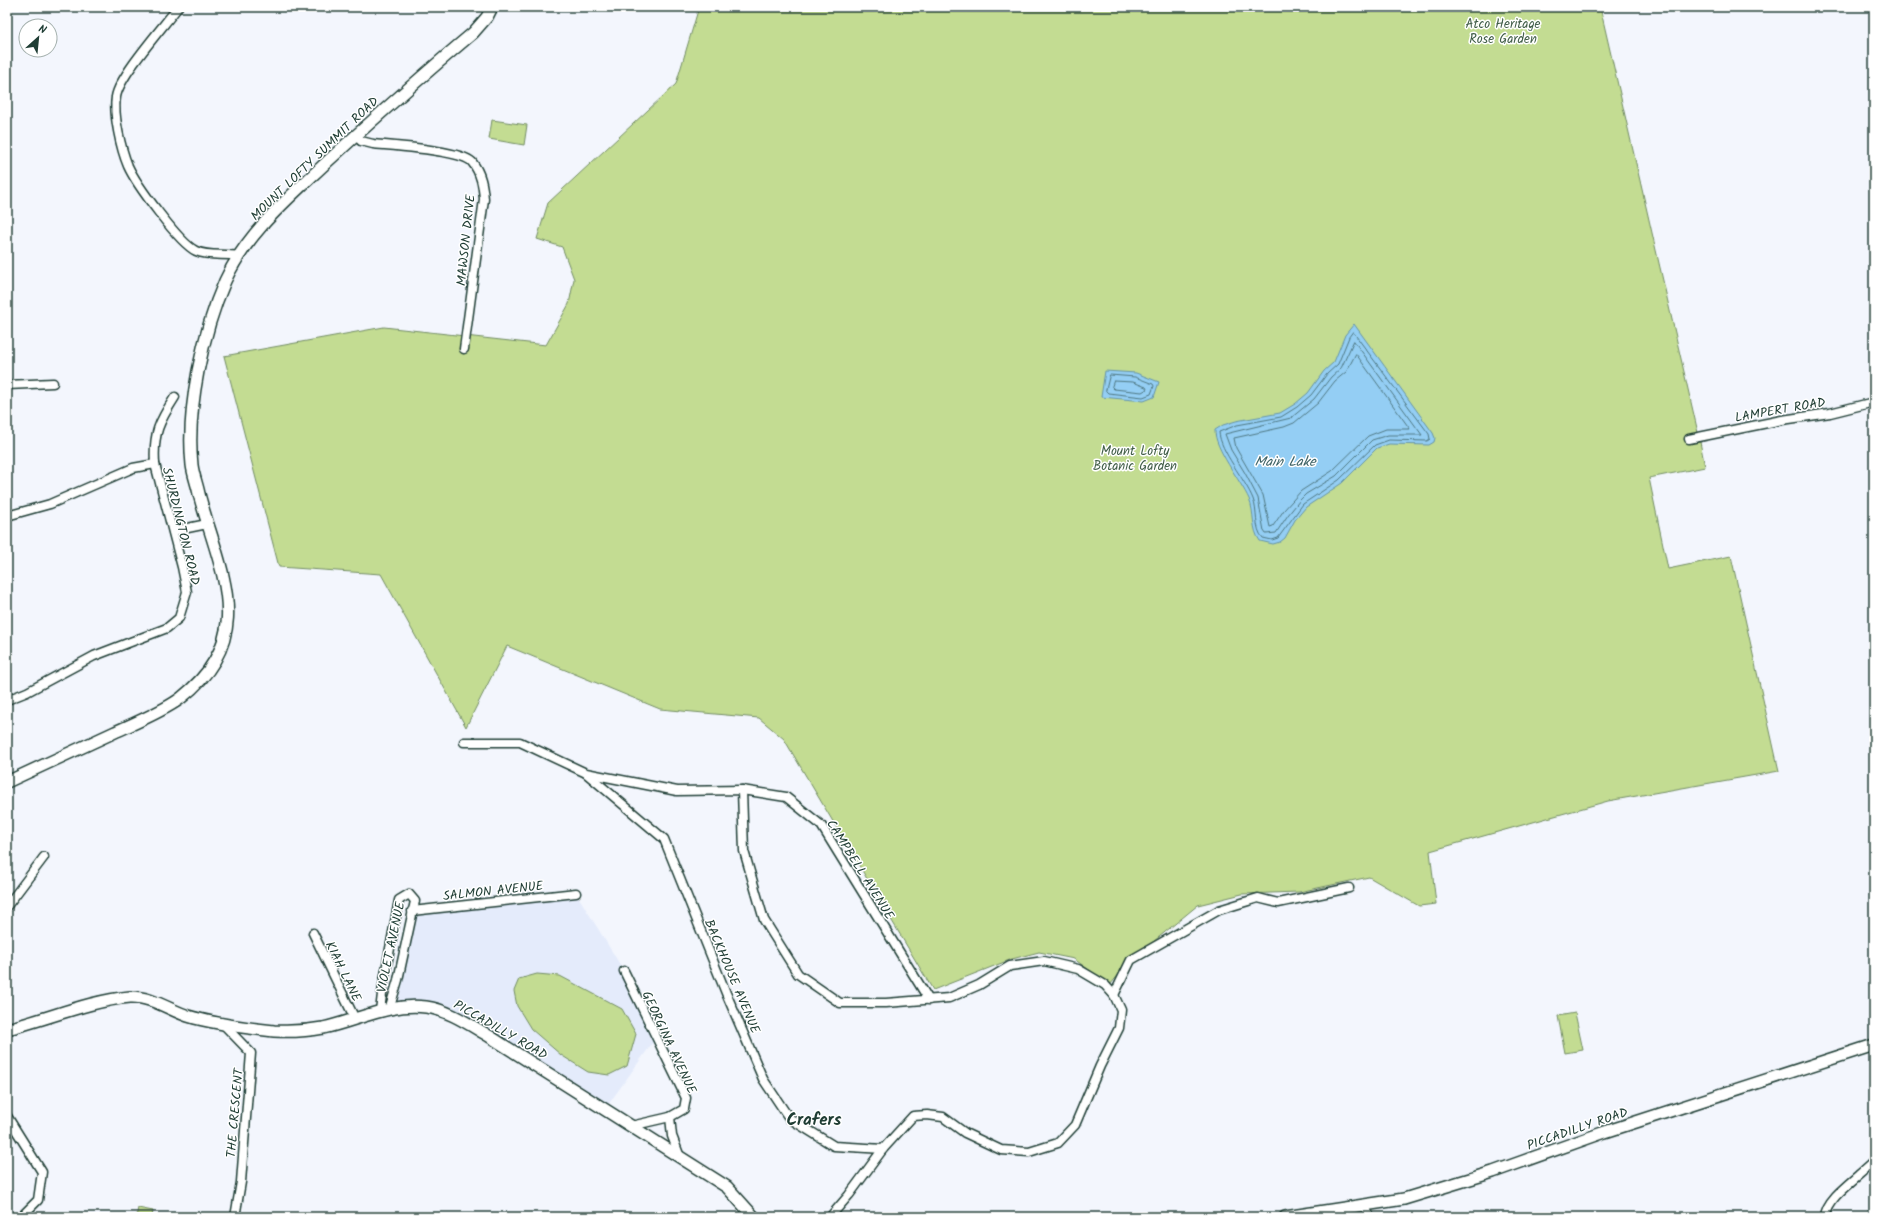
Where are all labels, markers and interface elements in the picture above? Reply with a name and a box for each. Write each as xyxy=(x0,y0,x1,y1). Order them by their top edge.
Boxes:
park label: Atco Heritage Rose Garden xyxy=(1466,14,1541,50)
north arrow xyxy=(18,18,58,58)
text: N xyxy=(35,20,49,40)
street label: MOUNT LOFTY SUMMIT ROAD xyxy=(246,92,384,226)
street label: MAWSON DRIVE xyxy=(451,193,482,287)
street label: LAMPERT ROAD xyxy=(1733,392,1827,429)
park label: Mount Lofty Botanic Garden xyxy=(1093,441,1177,477)
water label: Main Lake xyxy=(1254,451,1317,473)
street label: SHURDINGTON ROAD xyxy=(156,465,205,588)
street label: CAMPBELL AVENUE xyxy=(820,816,899,924)
street label: SALMON AVENUE xyxy=(442,876,545,907)
street label: VIOLET AVENUE xyxy=(372,900,411,995)
street label: BACKHOUSE AVENUE xyxy=(698,916,765,1037)
street label: KIAH LANE xyxy=(319,938,366,1006)
street label: GEORGINA AVENUE xyxy=(636,988,702,1098)
street label: PICCADILLY ROAD xyxy=(449,995,551,1066)
street label: THE CRESCENT xyxy=(221,1067,250,1159)
street label: PICCADILLY ROAD xyxy=(1524,1102,1631,1157)
district label: Crafers xyxy=(786,1107,842,1134)

